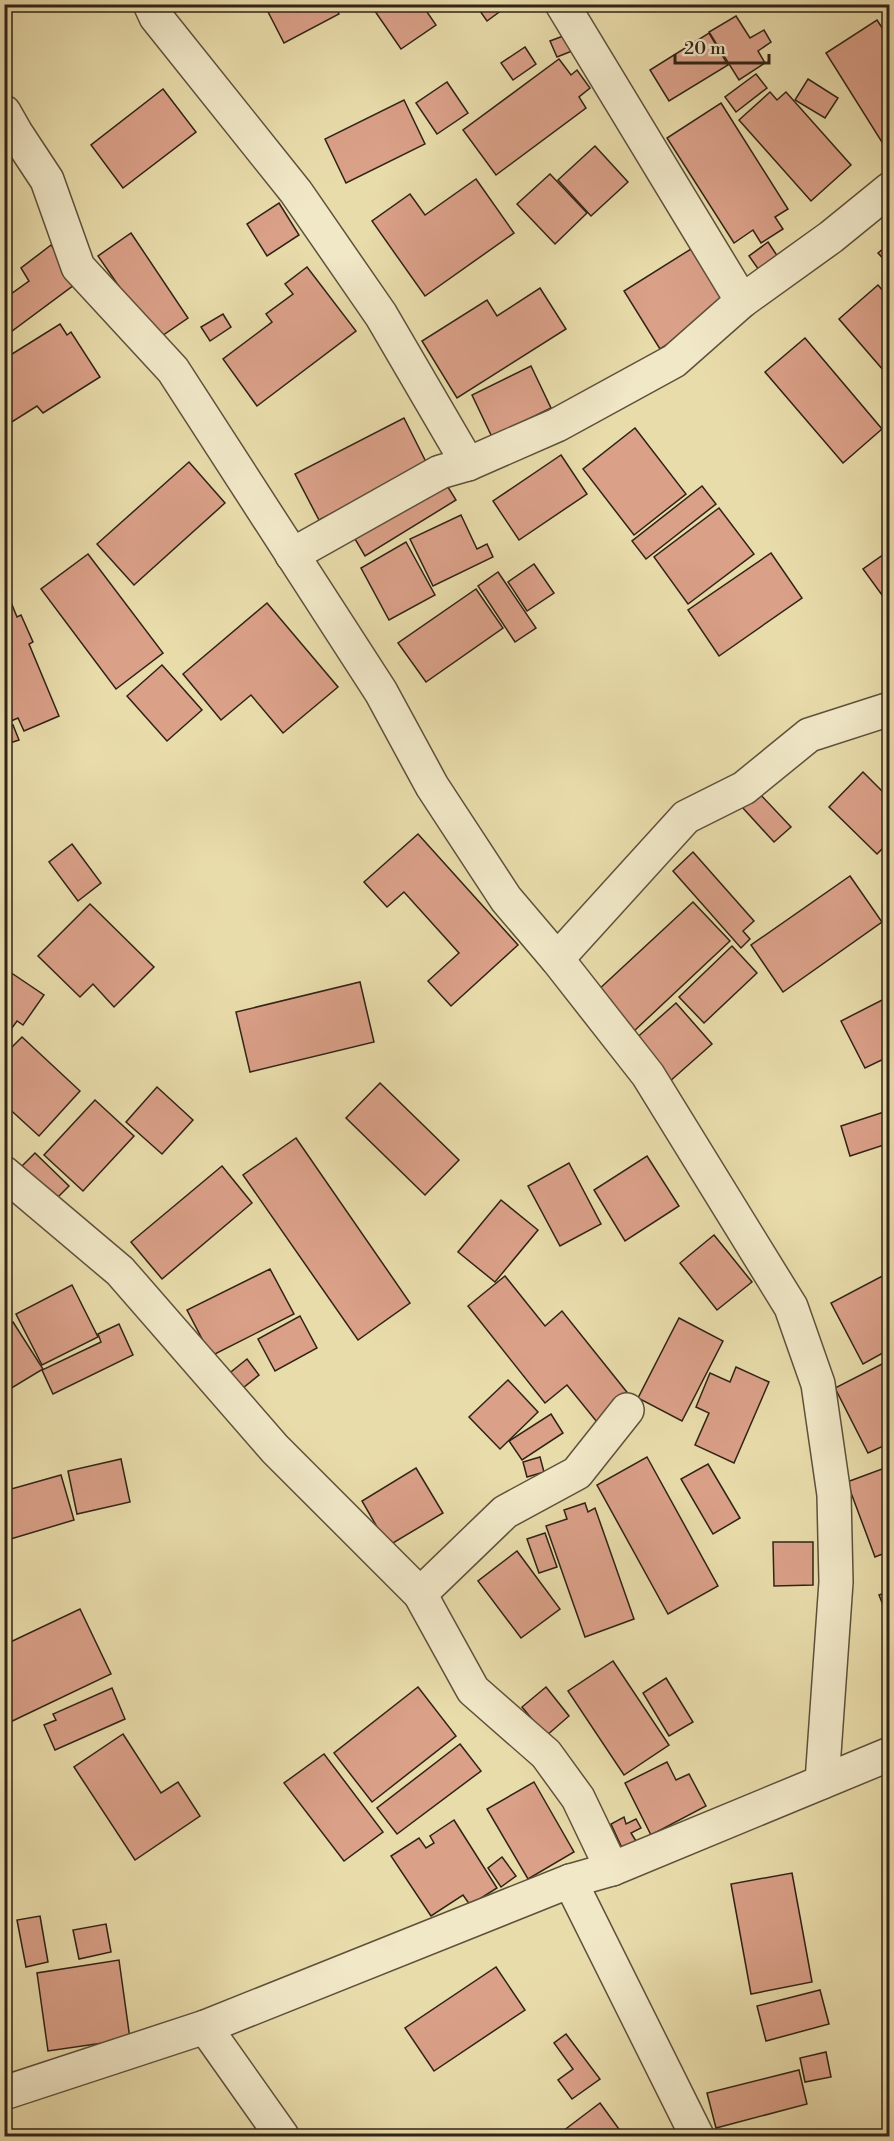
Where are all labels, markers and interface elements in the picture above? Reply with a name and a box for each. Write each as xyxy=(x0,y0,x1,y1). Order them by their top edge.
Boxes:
scale bar xyxy=(675,27,770,65)
text: 20 m xyxy=(684,37,726,60)

